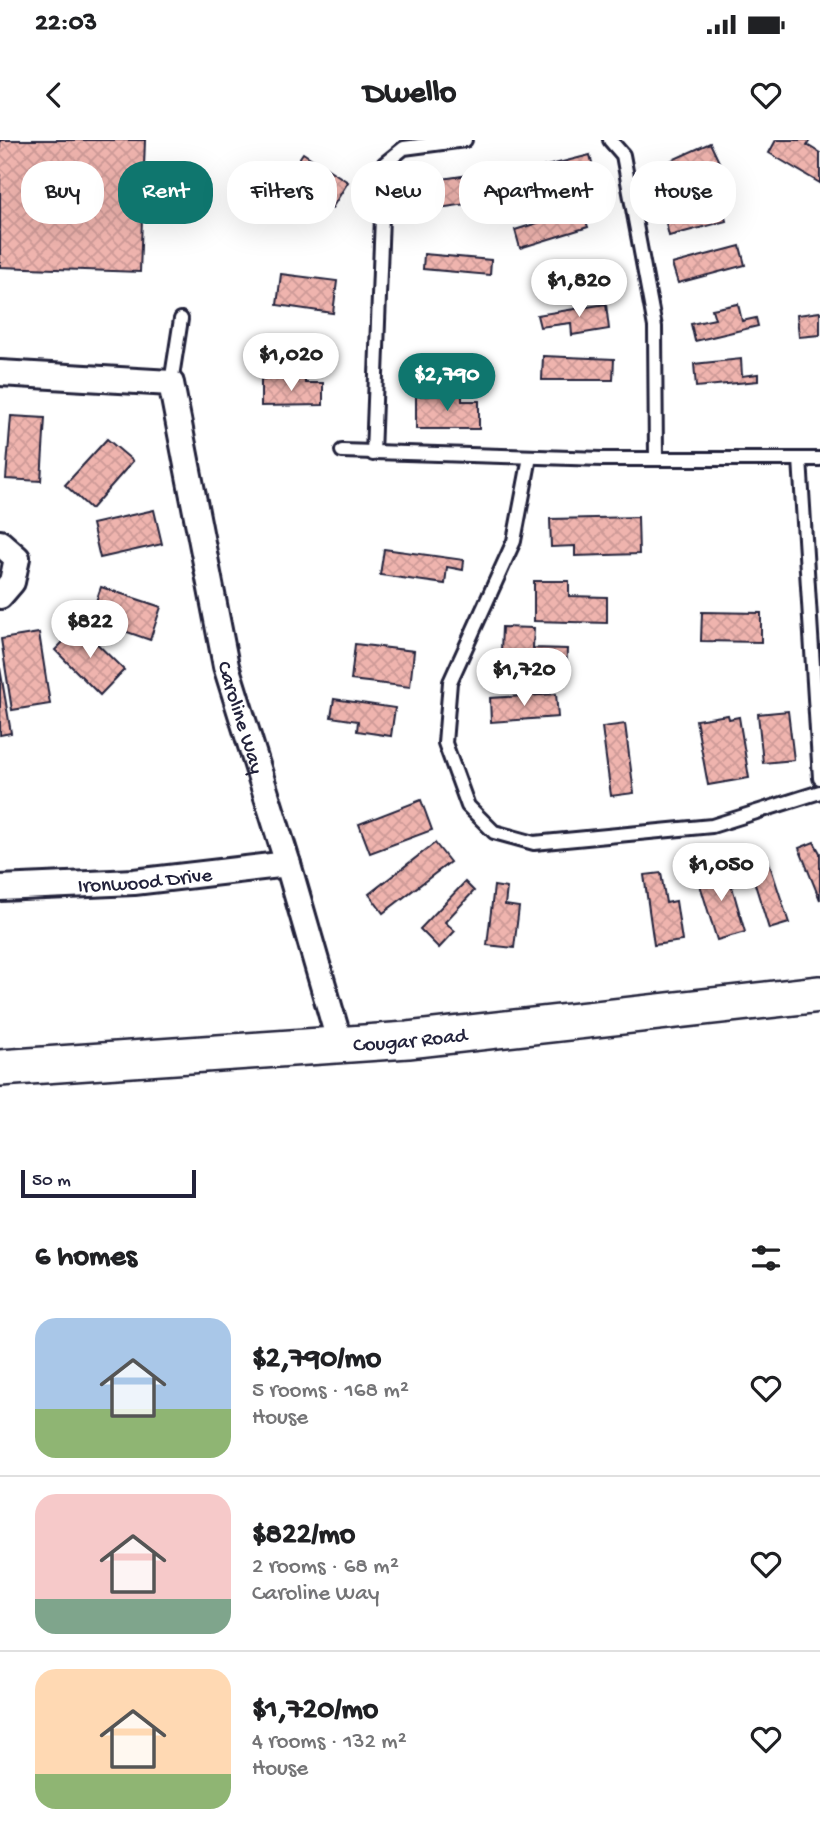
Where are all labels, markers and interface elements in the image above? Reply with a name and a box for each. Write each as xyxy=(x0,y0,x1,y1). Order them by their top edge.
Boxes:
text: 22:03 xyxy=(35,9,97,40)
icon: back xyxy=(35,76,73,114)
text: Dwello xyxy=(364,76,456,114)
icon: heart xyxy=(747,76,785,114)
chip: Buy xyxy=(21,161,104,224)
chip: Rent xyxy=(118,161,213,224)
chip: Filters xyxy=(227,161,337,224)
chip: New xyxy=(351,161,445,224)
chip: Apartment xyxy=(459,161,616,224)
chip: House xyxy=(630,161,736,224)
pin: $1,820 xyxy=(522,260,636,319)
text: $1,820 xyxy=(547,268,611,295)
pin: $1,020 xyxy=(234,334,348,393)
text: $1,020 xyxy=(259,342,323,369)
pin: $2,790 xyxy=(390,354,504,413)
text: $2,790 xyxy=(414,362,480,389)
pin: $822 xyxy=(49,601,131,660)
text: $822 xyxy=(67,609,113,636)
pin: $1,720 xyxy=(467,648,581,708)
text: $1,720 xyxy=(492,657,556,684)
street label: Caroline Way xyxy=(209,659,268,777)
pin: $1,050 xyxy=(664,844,778,903)
text: $1,050 xyxy=(688,852,754,879)
street label: Ironwood Drive xyxy=(77,864,215,901)
street label: Cougar Road xyxy=(352,1024,470,1060)
scale bar xyxy=(21,1167,196,1199)
text: 50 m xyxy=(32,1170,71,1193)
icon: filters xyxy=(747,1239,785,1277)
text: 6 homes xyxy=(35,1241,137,1276)
text: $2,790/mo xyxy=(252,1343,381,1378)
icon: home xyxy=(91,1346,175,1430)
icon: heart xyxy=(747,1369,785,1407)
text: 5 rooms · 168 m² xyxy=(252,1378,409,1405)
text: House xyxy=(252,1405,308,1432)
text: $822/mo xyxy=(252,1519,355,1554)
icon: home xyxy=(91,1522,175,1606)
icon: heart xyxy=(747,1545,785,1583)
text: 2 rooms · 68 m² xyxy=(252,1554,399,1581)
text: Caroline Way xyxy=(252,1581,379,1608)
text: $1,720/mo xyxy=(252,1694,378,1729)
icon: home xyxy=(91,1697,175,1781)
icon: heart xyxy=(747,1720,785,1758)
text: 4 rooms · 132 m² xyxy=(252,1729,407,1756)
text: House xyxy=(252,1756,308,1783)

